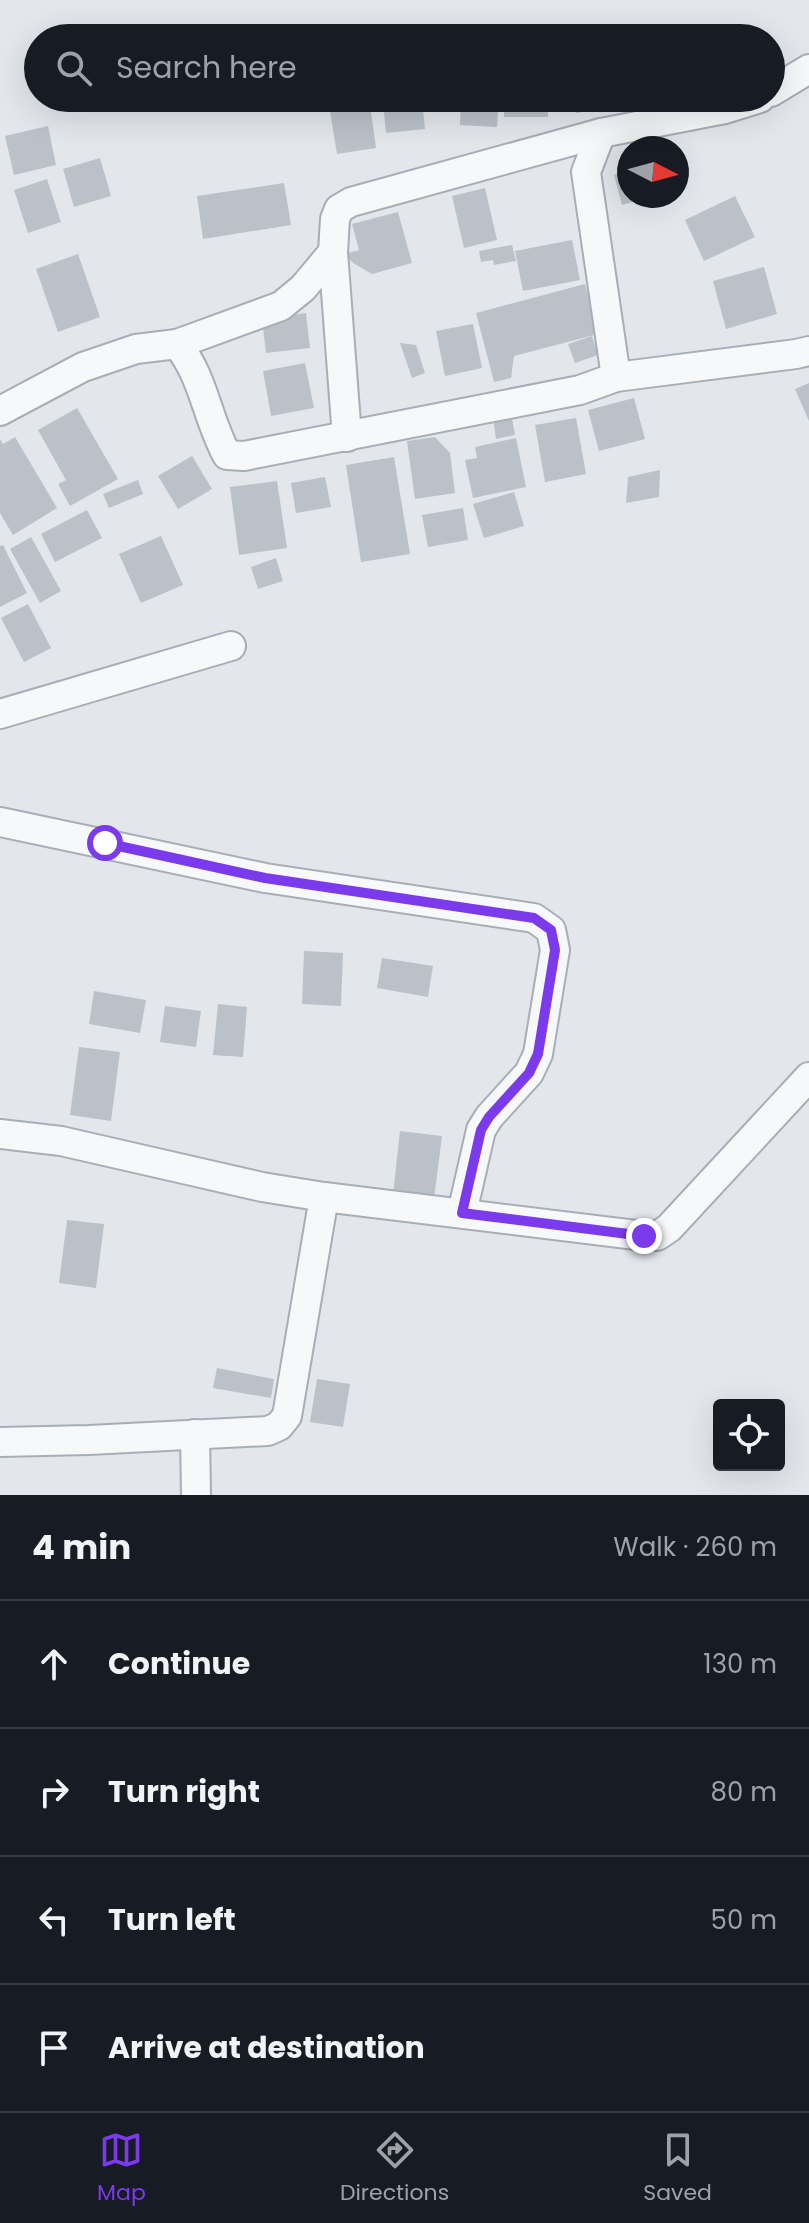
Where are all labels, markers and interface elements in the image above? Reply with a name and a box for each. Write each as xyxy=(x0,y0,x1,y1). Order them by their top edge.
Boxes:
search box xyxy=(24,24,785,112)
icon: search xyxy=(52,46,96,90)
text: Search here xyxy=(116,46,297,89)
north arrow xyxy=(617,136,689,208)
route start xyxy=(87,825,123,861)
route end xyxy=(626,1218,662,1254)
map controls xyxy=(713,1399,785,1471)
button: locate xyxy=(713,1399,785,1471)
text: 4 min xyxy=(32,1523,131,1571)
text: Walk · 260 m xyxy=(613,1529,777,1565)
icon: ahead xyxy=(32,1642,76,1686)
text: Continue xyxy=(108,1642,250,1685)
text: 130 m xyxy=(703,1646,777,1682)
icon: right xyxy=(32,1770,76,1814)
text: Turn right xyxy=(108,1770,260,1813)
text: 80 m xyxy=(711,1774,777,1810)
icon: left xyxy=(32,1898,76,1942)
text: Turn left xyxy=(108,1898,236,1941)
text: 50 m xyxy=(711,1902,777,1938)
icon: arrive xyxy=(32,2026,76,2070)
text: Arrive at destination xyxy=(108,2026,425,2069)
tab: Map xyxy=(97,2128,146,2209)
tab: Directions xyxy=(340,2128,449,2209)
tab: Saved xyxy=(643,2128,712,2209)

